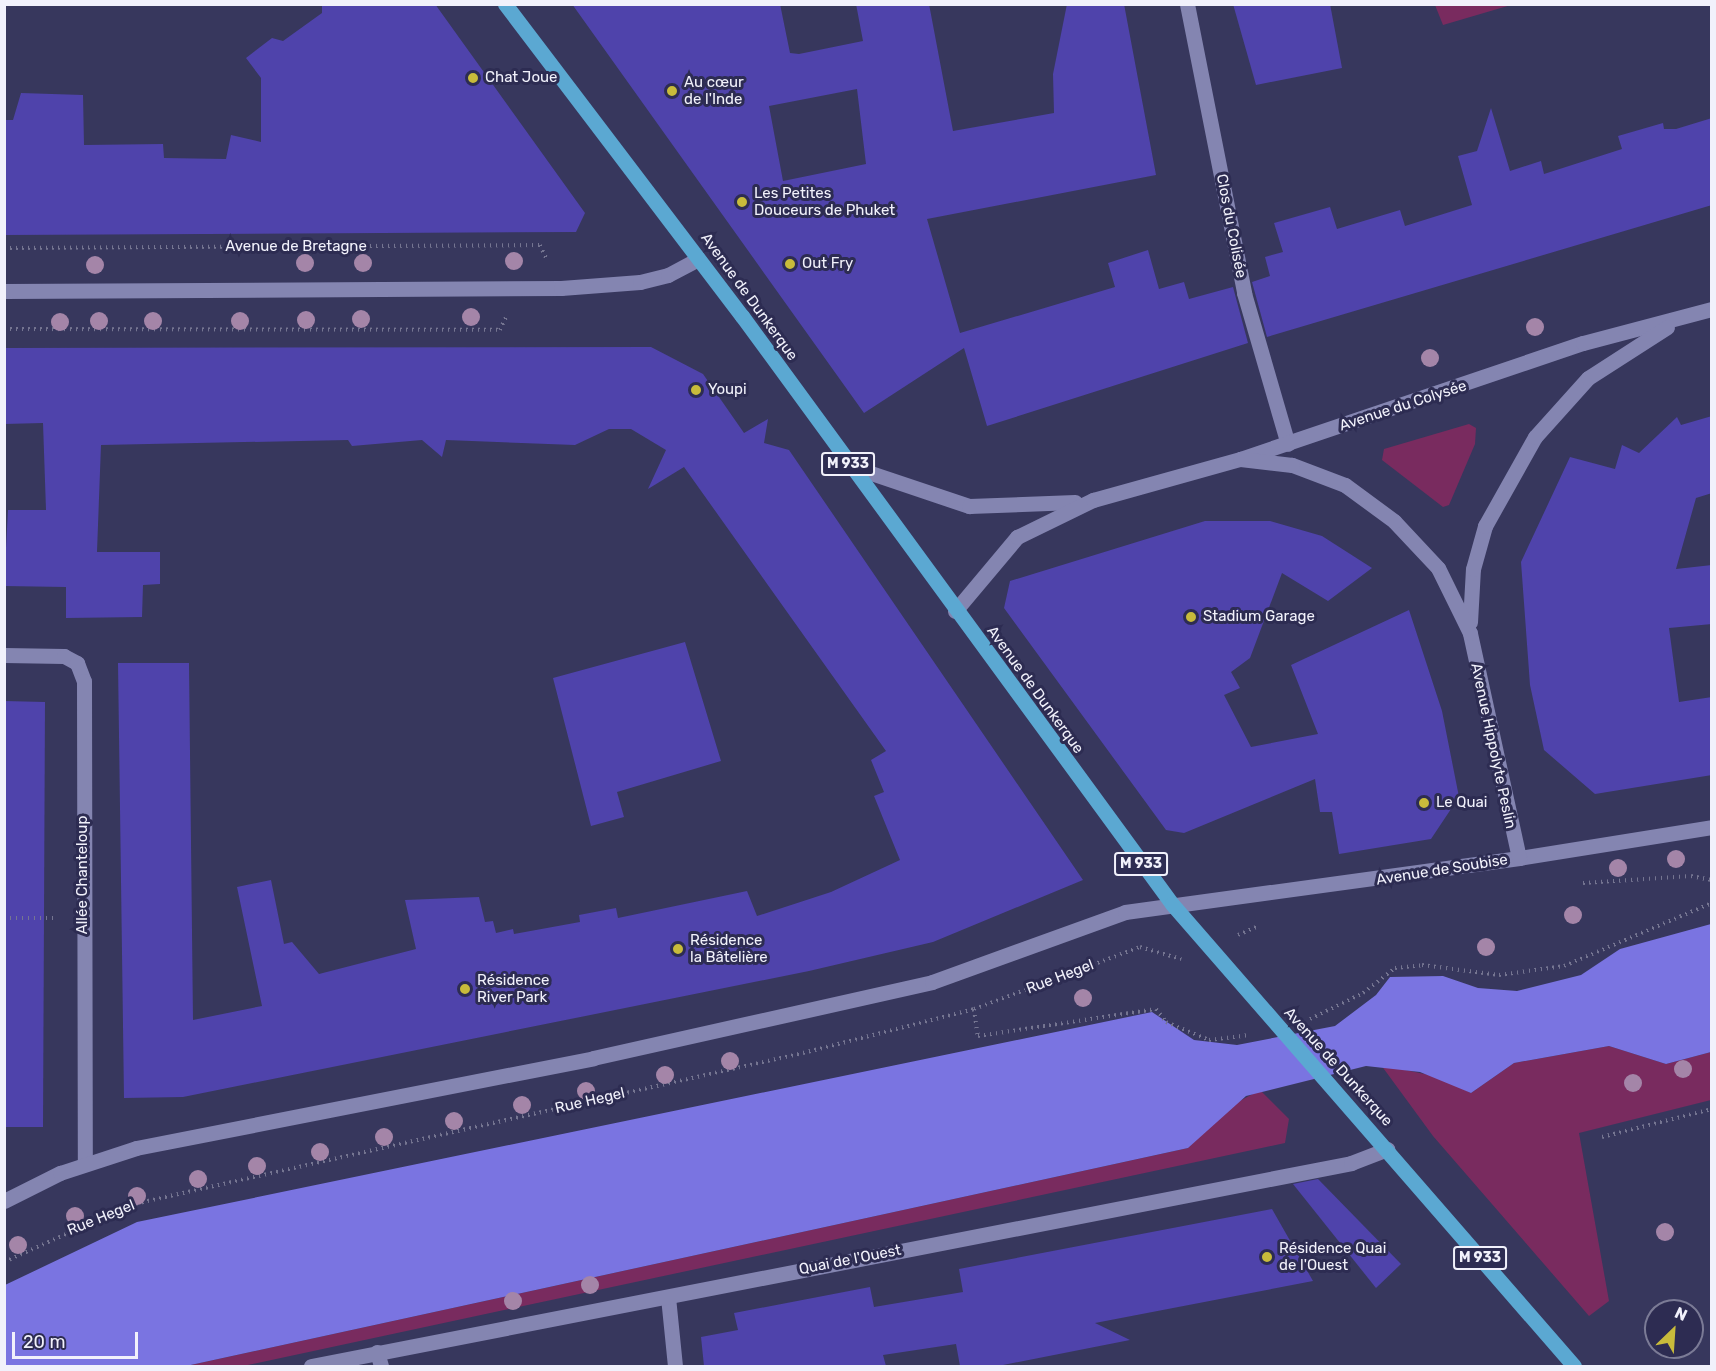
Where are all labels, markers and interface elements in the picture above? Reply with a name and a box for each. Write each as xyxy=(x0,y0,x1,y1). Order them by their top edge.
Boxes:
place label: Chat Joue xyxy=(485,69,557,87)
marker: Chat Joue xyxy=(466,71,480,85)
place label: Au cœur de l'Inde xyxy=(684,73,744,108)
marker: Au cœur de l'Inde xyxy=(665,84,679,98)
street label: Clos du Colisée xyxy=(1212,172,1250,280)
place label: Les Petites Douceurs de Phuket xyxy=(754,184,895,219)
marker: Les Petites Douceurs de Phuket xyxy=(735,195,749,209)
street label: Avenue de Dunkerque xyxy=(697,230,801,364)
street label: Avenue de Bretagne xyxy=(225,238,367,256)
place label: Out Fry xyxy=(802,255,853,273)
marker: Out Fry xyxy=(783,257,797,271)
street label: Avenue du Colysée xyxy=(1337,377,1469,435)
place label: Youpi xyxy=(708,381,747,399)
marker: Youpi xyxy=(689,383,703,397)
road number: M 933 xyxy=(821,453,875,475)
place label: Stadium Garage xyxy=(1203,608,1315,626)
marker: Stadium Garage xyxy=(1184,610,1198,624)
street label: Avenue de Dunkerque xyxy=(983,623,1087,757)
street label: Avenue Hippolyte Peslin xyxy=(1467,662,1519,830)
place label: Le Quai xyxy=(1436,794,1487,812)
marker: Le Quai xyxy=(1417,796,1431,810)
street label: Allée Chanteloup xyxy=(74,816,92,934)
street label: Avenue de Soubise xyxy=(1375,851,1509,889)
road number: M 933 xyxy=(1114,853,1168,875)
place label: Résidence la Bâtelière xyxy=(690,931,768,966)
marker: Résidence la Bâtelière xyxy=(671,942,685,956)
street label: Rue Hegel xyxy=(1024,956,1096,998)
place label: Résidence River Park xyxy=(477,971,550,1006)
marker: Résidence River Park xyxy=(458,982,472,996)
street label: Avenue de Dunkerque xyxy=(1280,1004,1396,1130)
street label: Rue Hegel xyxy=(553,1084,627,1118)
street label: Rue Hegel xyxy=(65,1196,137,1240)
place label: Résidence Quai de l'Ouest xyxy=(1279,1239,1386,1274)
street label: Quai de l'Ouest xyxy=(797,1241,903,1279)
road number: M 933 xyxy=(1453,1247,1507,1269)
marker: Résidence Quai de l'Ouest xyxy=(1260,1250,1274,1264)
north arrow xyxy=(1644,1299,1704,1359)
text: N xyxy=(1672,1303,1690,1325)
scale bar xyxy=(15,1320,141,1358)
text: 20 m xyxy=(23,1331,65,1353)

